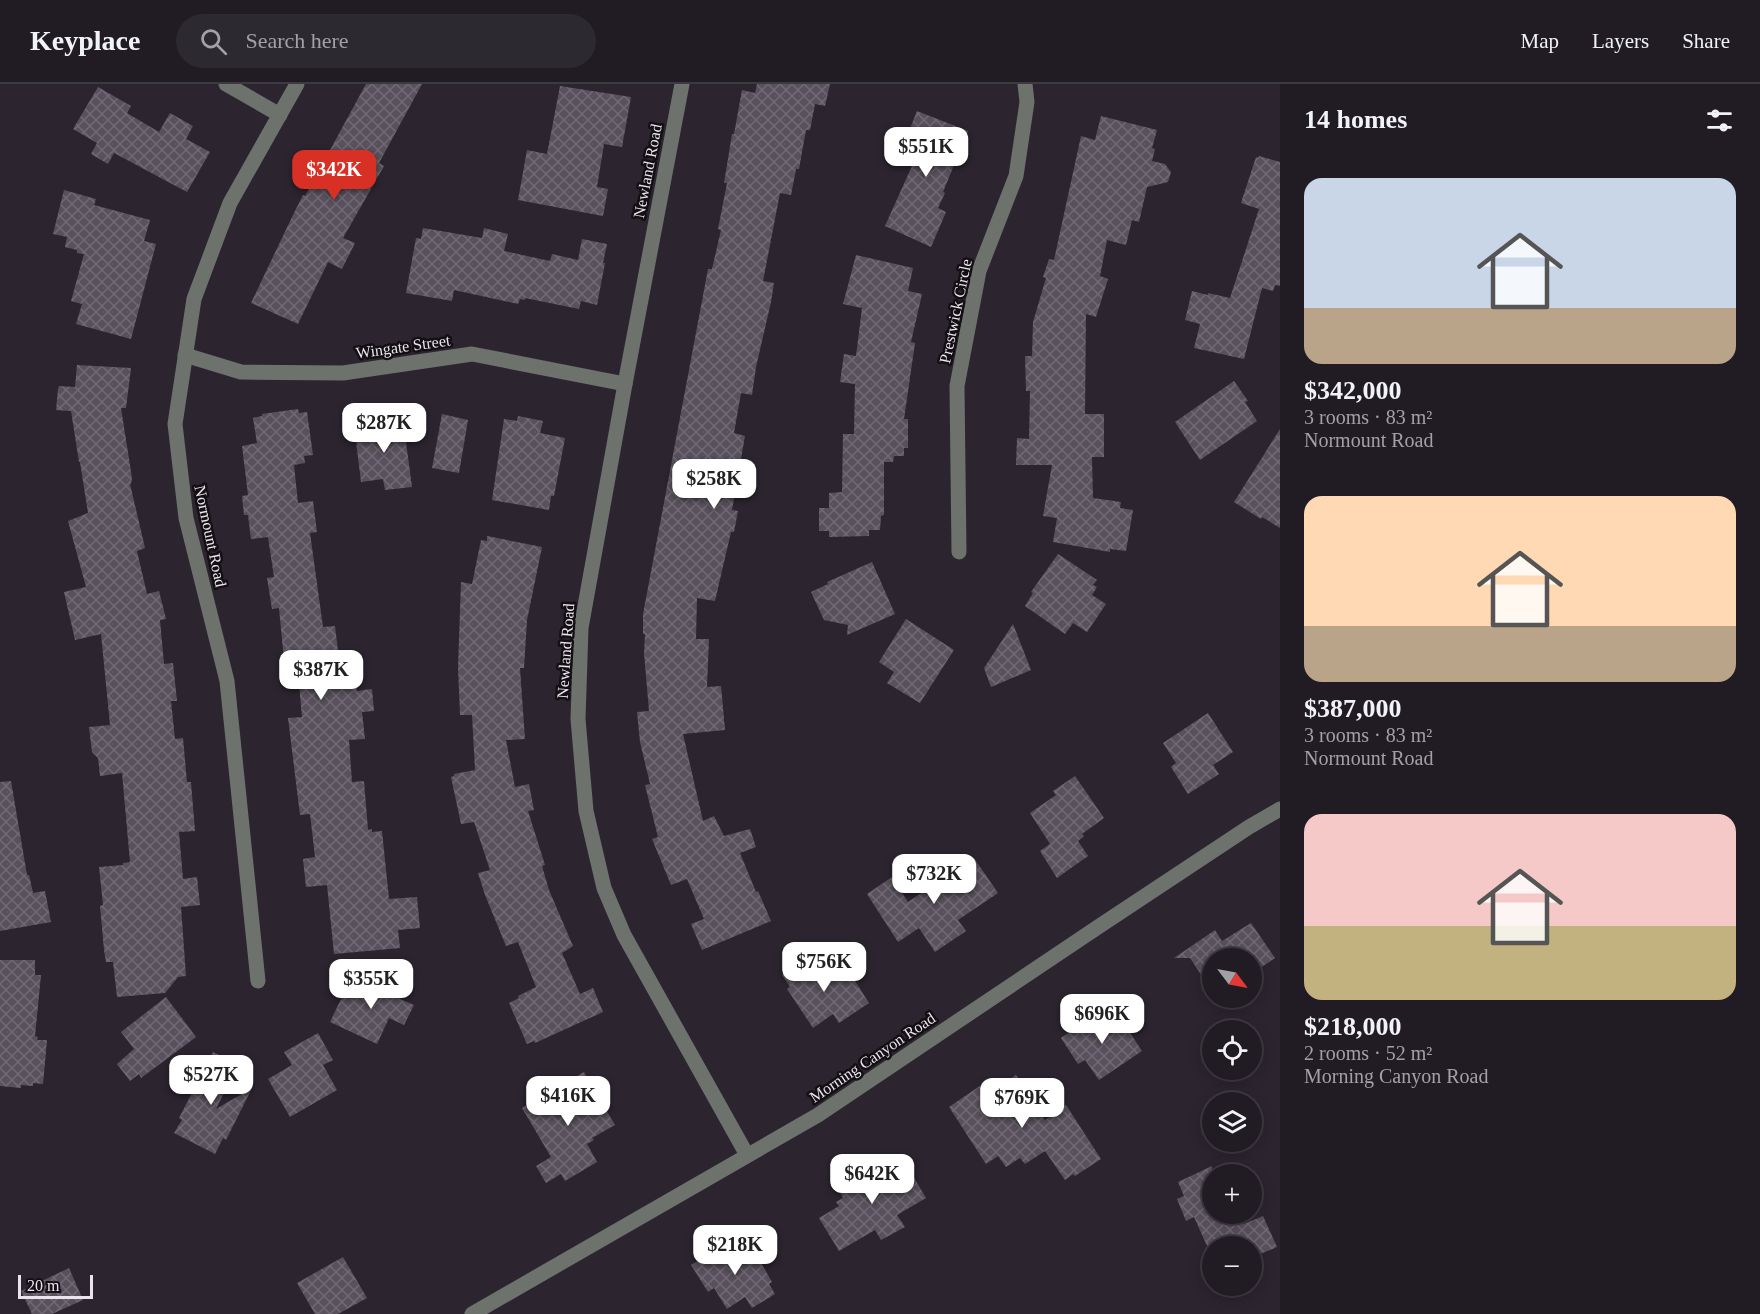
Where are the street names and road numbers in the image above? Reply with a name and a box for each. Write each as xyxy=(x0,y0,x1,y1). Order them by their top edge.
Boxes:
street label: Newland Road xyxy=(630,123,665,220)
street label: Prestwick Circle xyxy=(936,257,975,365)
street label: Wingate Street xyxy=(355,331,452,363)
street label: Normount Road xyxy=(191,484,230,589)
street label: Newland Road xyxy=(554,603,577,699)
street label: Morning Canyon Road xyxy=(806,1009,939,1107)

